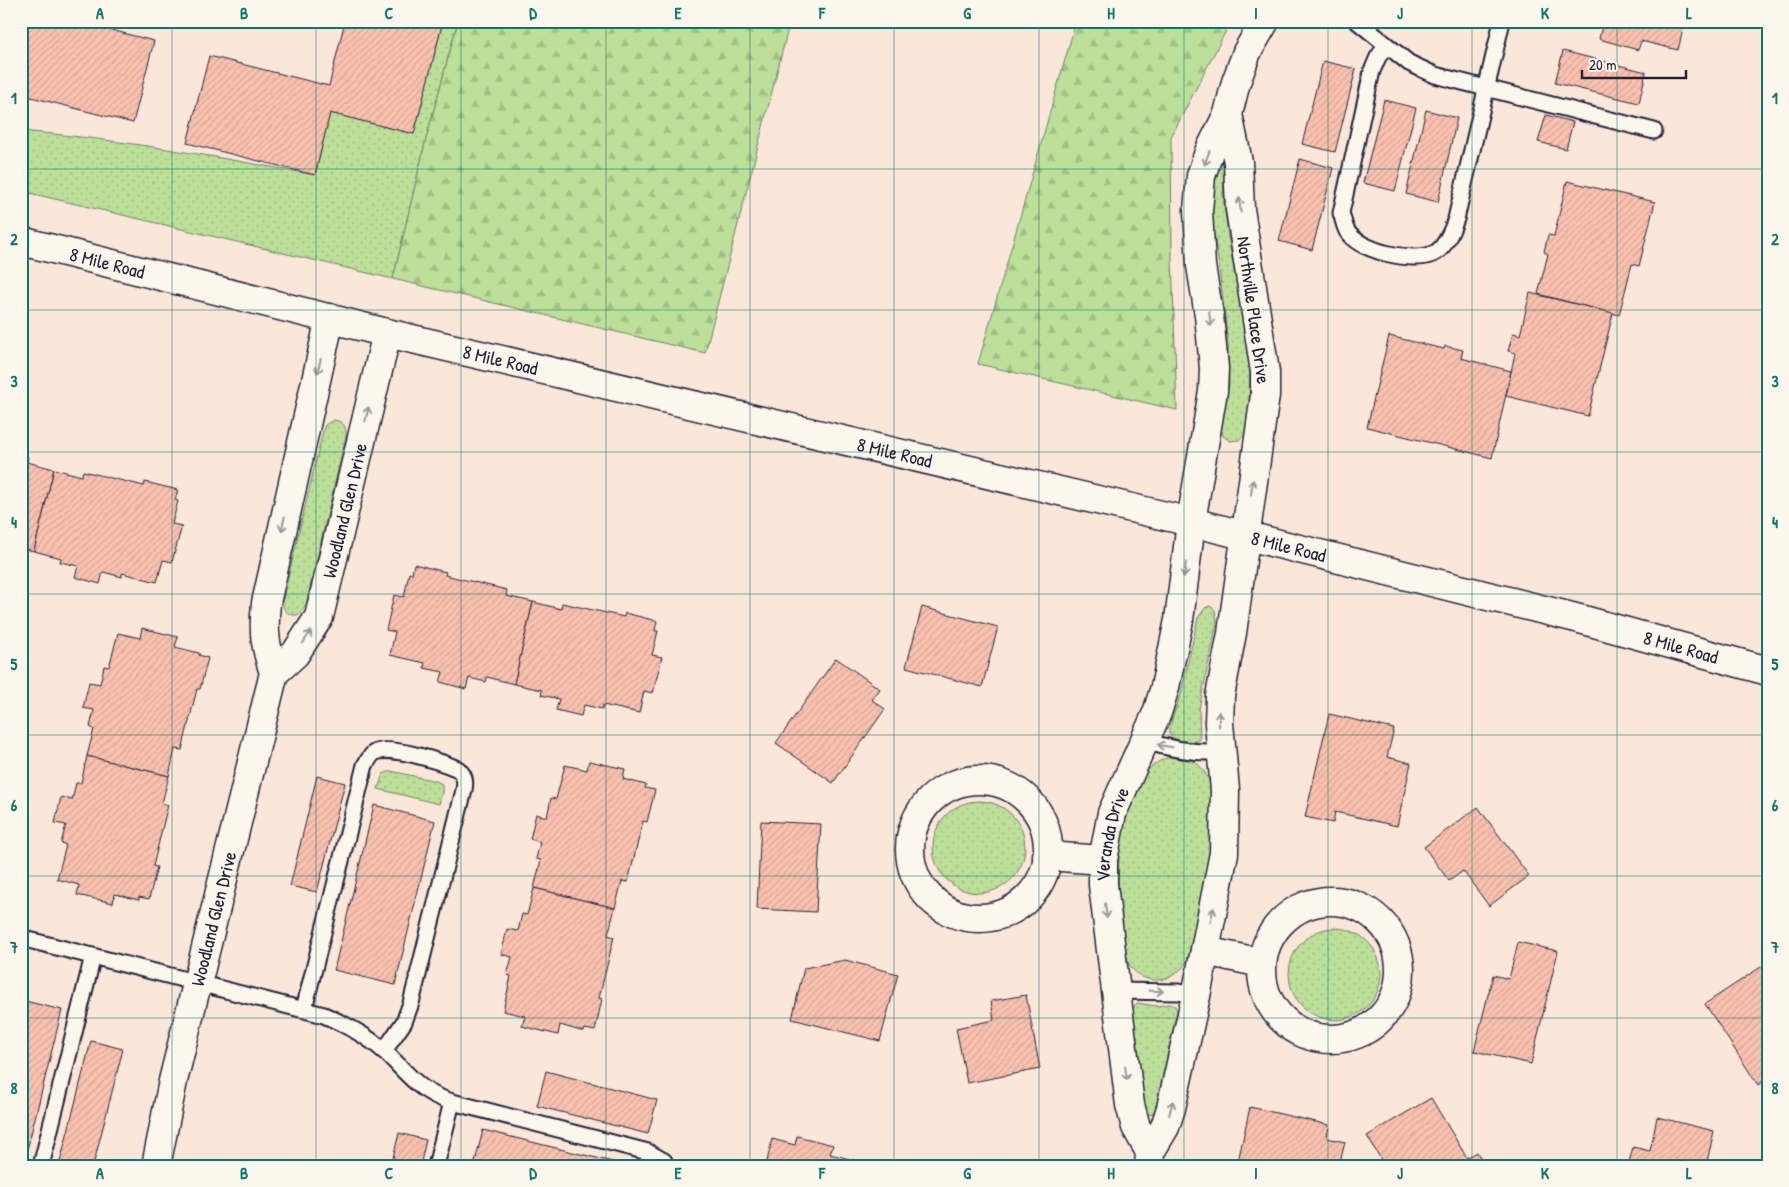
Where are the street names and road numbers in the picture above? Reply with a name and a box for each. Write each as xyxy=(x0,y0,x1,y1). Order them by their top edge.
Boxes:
street label: Northville Place Drive xyxy=(1231,235,1277,386)
street label: 8 Mile Road xyxy=(67,241,148,285)
street label: 8 Mile Road xyxy=(460,338,541,381)
street label: 8 Mile Road xyxy=(855,431,935,474)
street label: Woodland Glen Drive xyxy=(316,440,373,581)
street label: 8 Mile Road xyxy=(1249,525,1329,568)
street label: 8 Mile Road xyxy=(1641,624,1722,670)
street label: Veranda Drive xyxy=(1090,782,1135,881)
street label: Woodland Glen Drive xyxy=(184,848,242,989)

